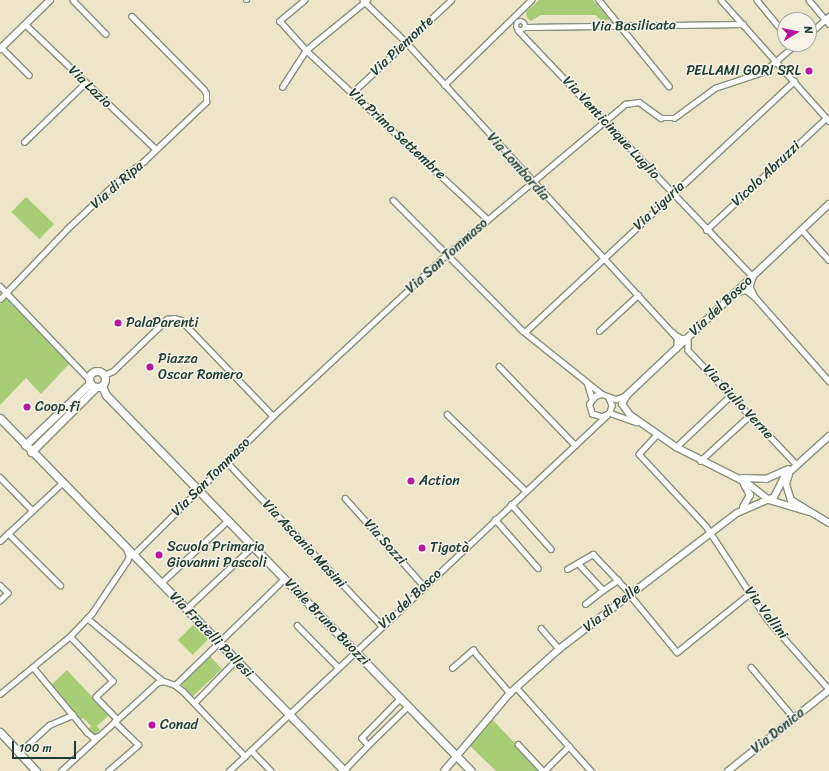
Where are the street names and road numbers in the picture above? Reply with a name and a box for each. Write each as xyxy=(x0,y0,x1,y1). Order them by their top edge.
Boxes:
street label: Via Piemonte xyxy=(367,12,437,80)
street label: Via Basilicata xyxy=(592,17,676,35)
street label: Via Lazio xyxy=(65,62,115,112)
street label: Via Venticinque Luglio xyxy=(559,73,663,183)
street label: Via Primo Settembre xyxy=(344,84,450,184)
street label: Via Lombardia xyxy=(483,130,553,204)
street label: Vicolo Abruzzi xyxy=(728,138,804,210)
street label: Via di Ripa xyxy=(87,157,147,213)
street label: Via Liguria xyxy=(630,178,688,234)
street label: Via San Tommaso xyxy=(402,215,492,297)
street label: Via del Bosco xyxy=(685,272,757,340)
street label: Via Giulio Verne xyxy=(699,361,777,443)
street label: Via San Tommaso xyxy=(168,434,254,520)
street label: Via Ascanio Masini xyxy=(259,496,349,592)
street label: Via Sozzi xyxy=(360,516,410,568)
street label: Via del Bosco xyxy=(374,565,446,633)
street label: Viale Bruno Buozzi xyxy=(281,575,373,669)
street label: Via di Pelle xyxy=(580,580,644,636)
street label: Via Vallini xyxy=(741,584,791,642)
street label: Via Fratelli Pallesi xyxy=(166,589,256,681)
street label: Via Donica xyxy=(748,704,808,758)

